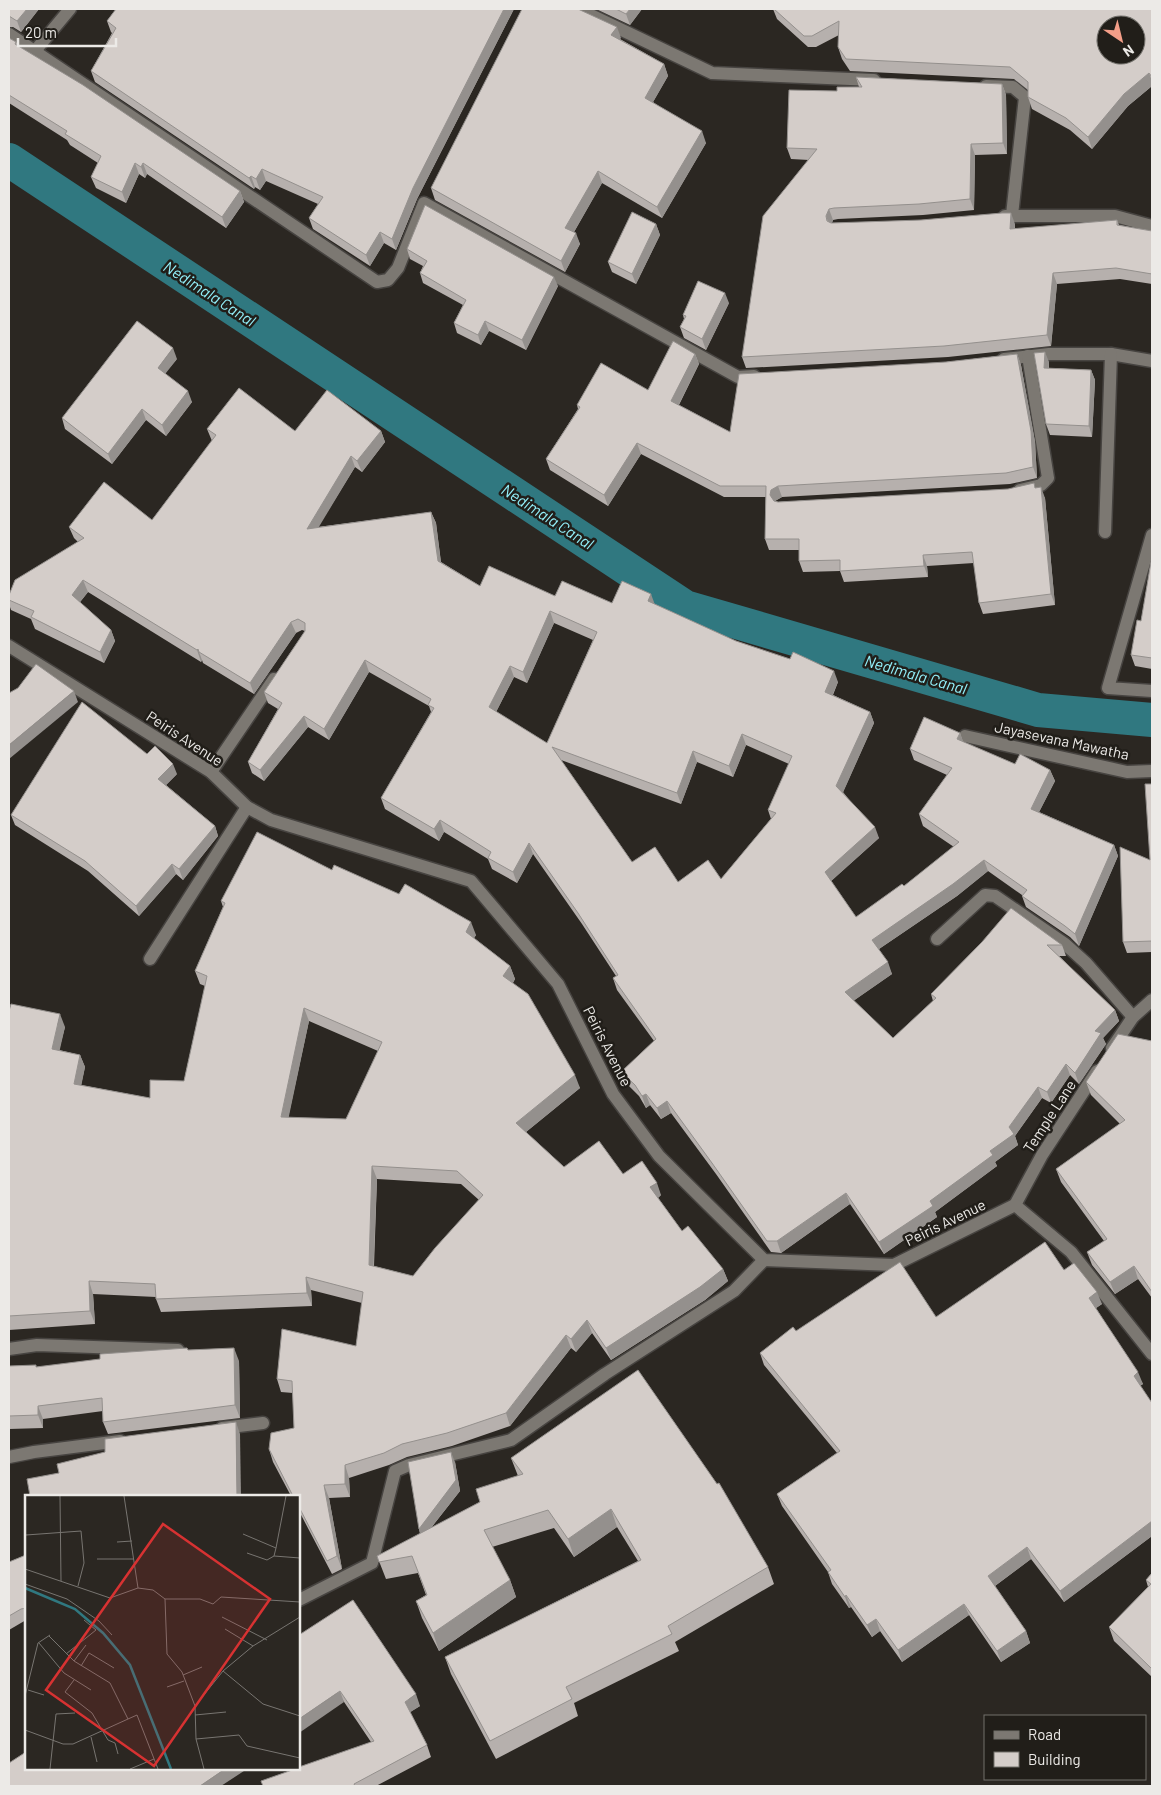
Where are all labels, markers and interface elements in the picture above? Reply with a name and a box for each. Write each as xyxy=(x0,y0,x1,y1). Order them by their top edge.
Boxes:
scale bar xyxy=(18,15,115,47)
north arrow xyxy=(1096,15,1146,65)
text: 20 m xyxy=(25,23,57,41)
text: N xyxy=(1120,41,1137,61)
water label: Nedimala Canal xyxy=(160,256,260,330)
water label: Nedimala Canal xyxy=(498,479,598,553)
water label: Nedimala Canal xyxy=(863,650,970,698)
street label: Peiris Avenue xyxy=(143,707,227,769)
street label: Jayasevana Mawatha xyxy=(993,717,1131,763)
street label: Peiris Avenue xyxy=(580,1003,636,1089)
street label: Temple Lane xyxy=(1019,1076,1079,1156)
street label: Peiris Avenue xyxy=(902,1195,988,1249)
inset map xyxy=(25,1495,300,1770)
legend xyxy=(984,1715,1146,1780)
text: Road xyxy=(1028,1725,1061,1743)
text: Building xyxy=(1028,1750,1081,1768)

